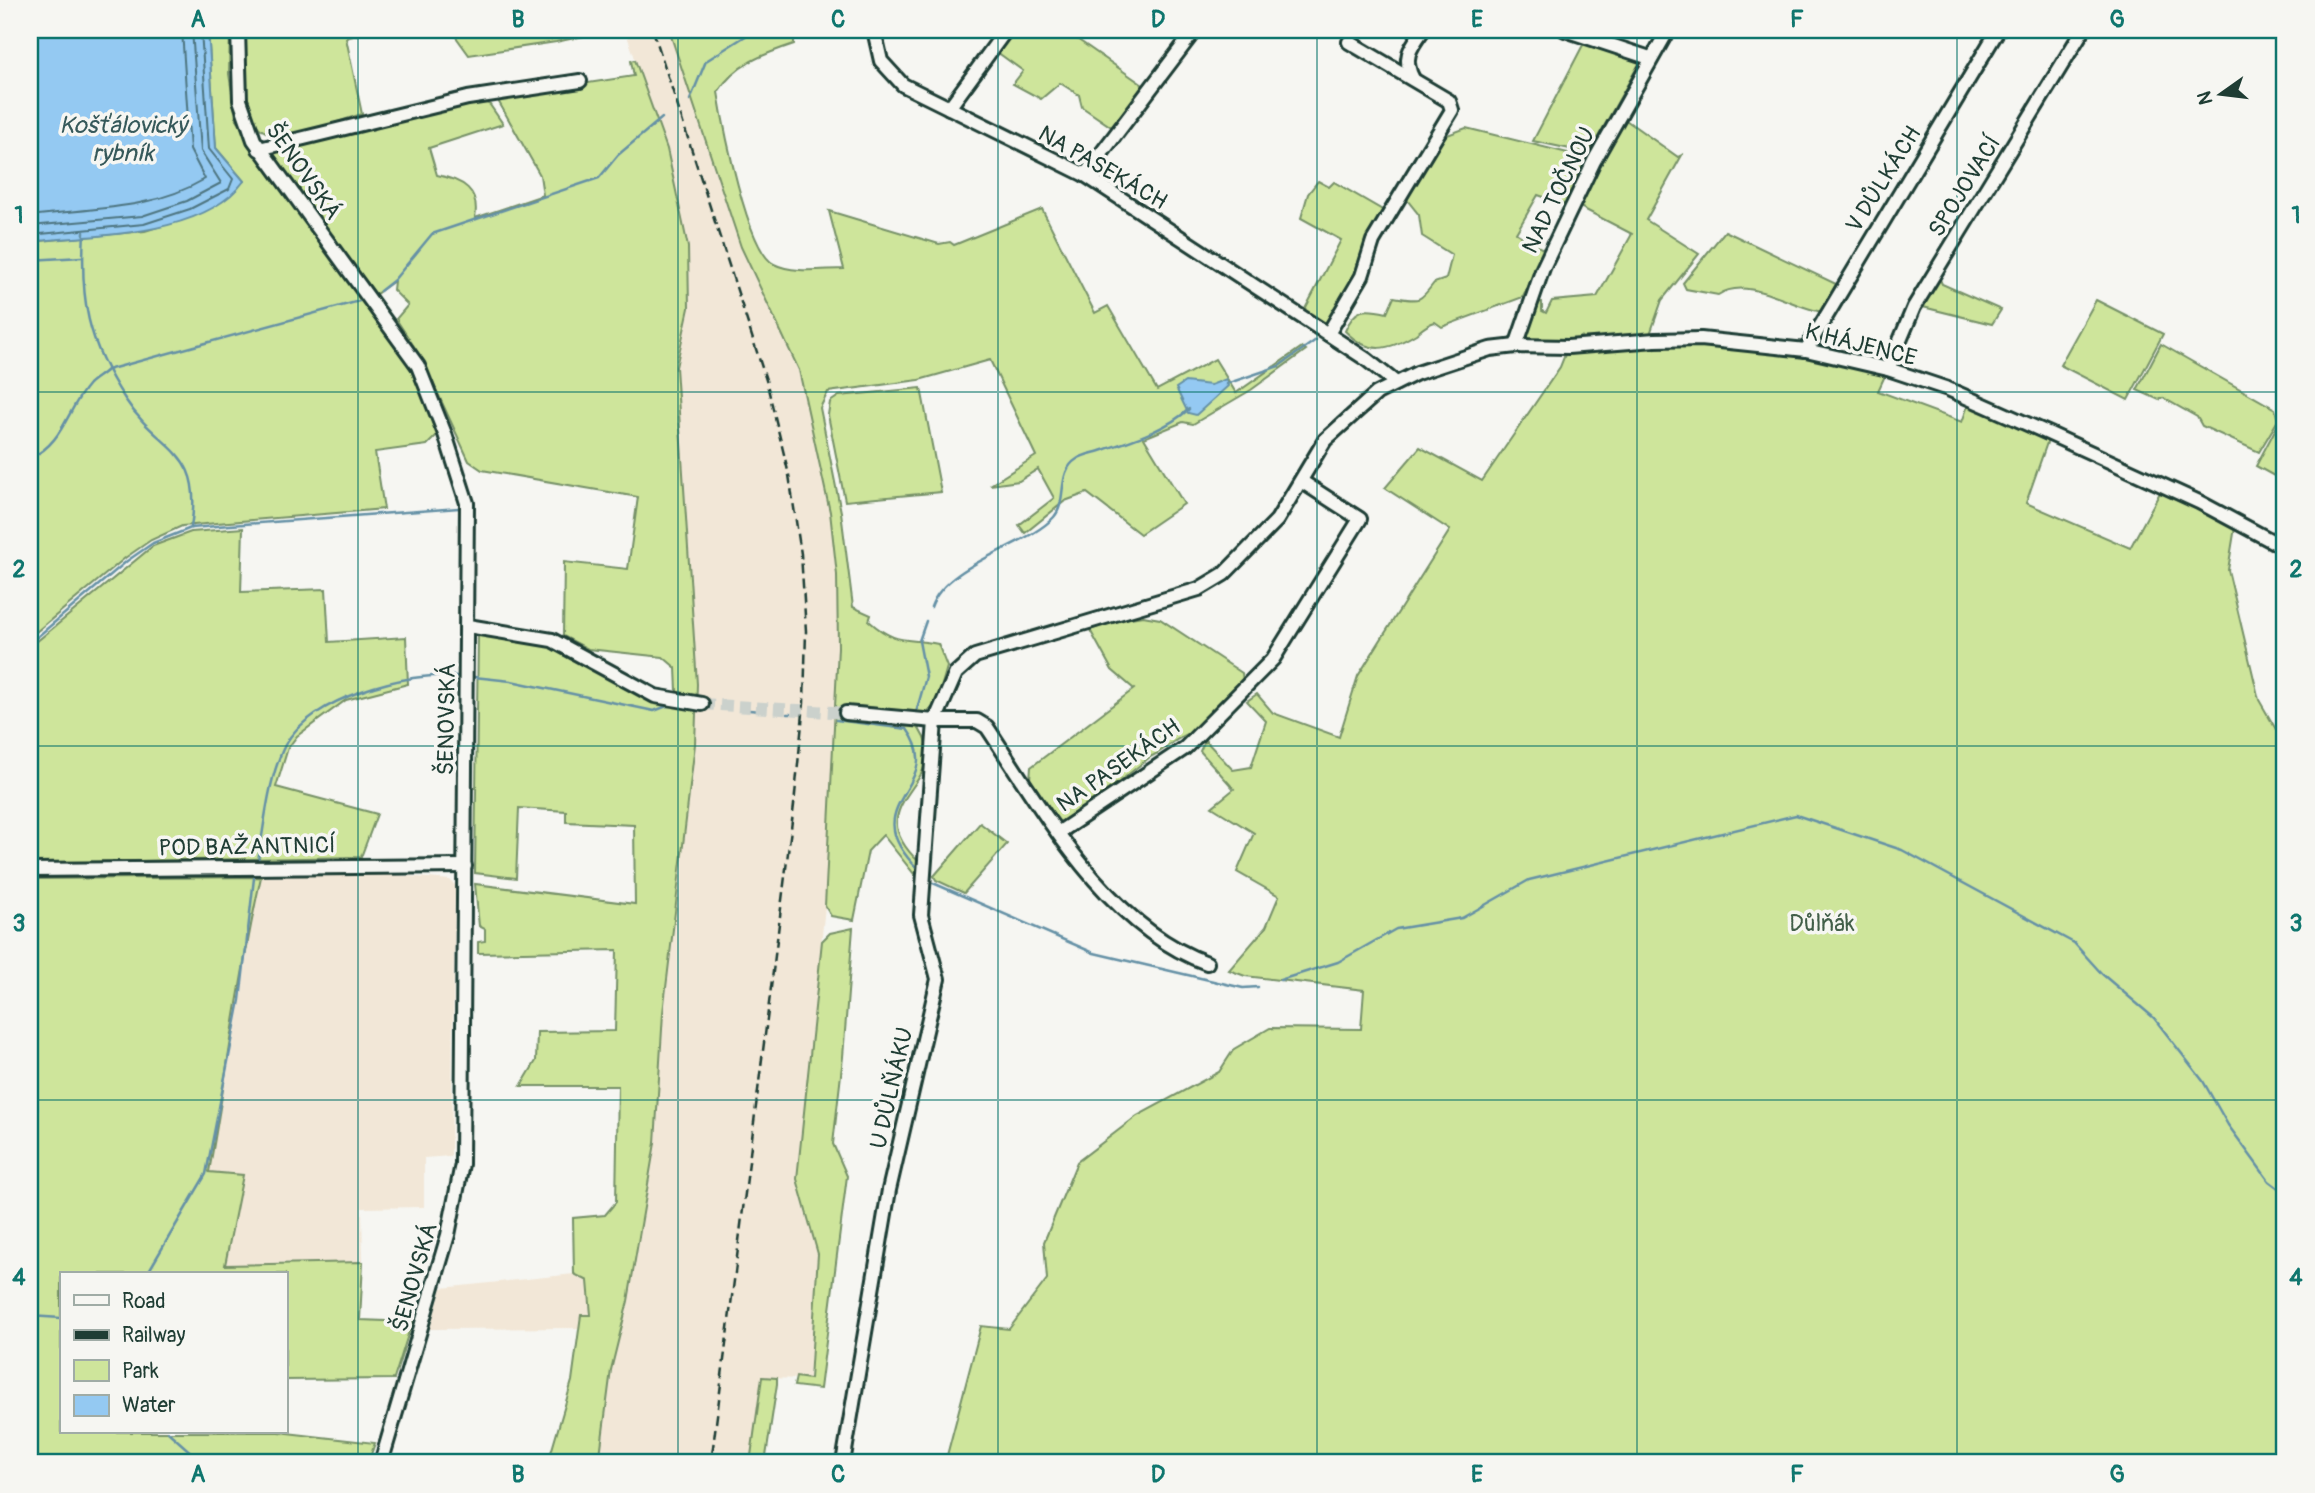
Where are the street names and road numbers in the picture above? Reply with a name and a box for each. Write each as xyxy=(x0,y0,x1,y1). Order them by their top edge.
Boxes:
street label: ŠENOVSKÁ xyxy=(259,116,349,226)
street label: NA PASEKÁCH xyxy=(1033,119,1172,216)
street label: V DŮLKÁCH xyxy=(1839,120,1927,238)
street label: NAD TOČNOU xyxy=(1515,122,1602,258)
street label: SPOJOVACÍ xyxy=(1922,130,2007,242)
street label: K HÁJENCE xyxy=(1802,317,1920,372)
street label: ŠENOVSKÁ xyxy=(430,662,462,776)
street label: NA PASEKÁCH xyxy=(1051,712,1186,819)
street label: POD BAŽANTNICÍ xyxy=(158,830,336,863)
street label: U DŮLŇÁKU xyxy=(862,1024,920,1152)
street label: ŠENOVSKÁ xyxy=(384,1219,444,1335)

